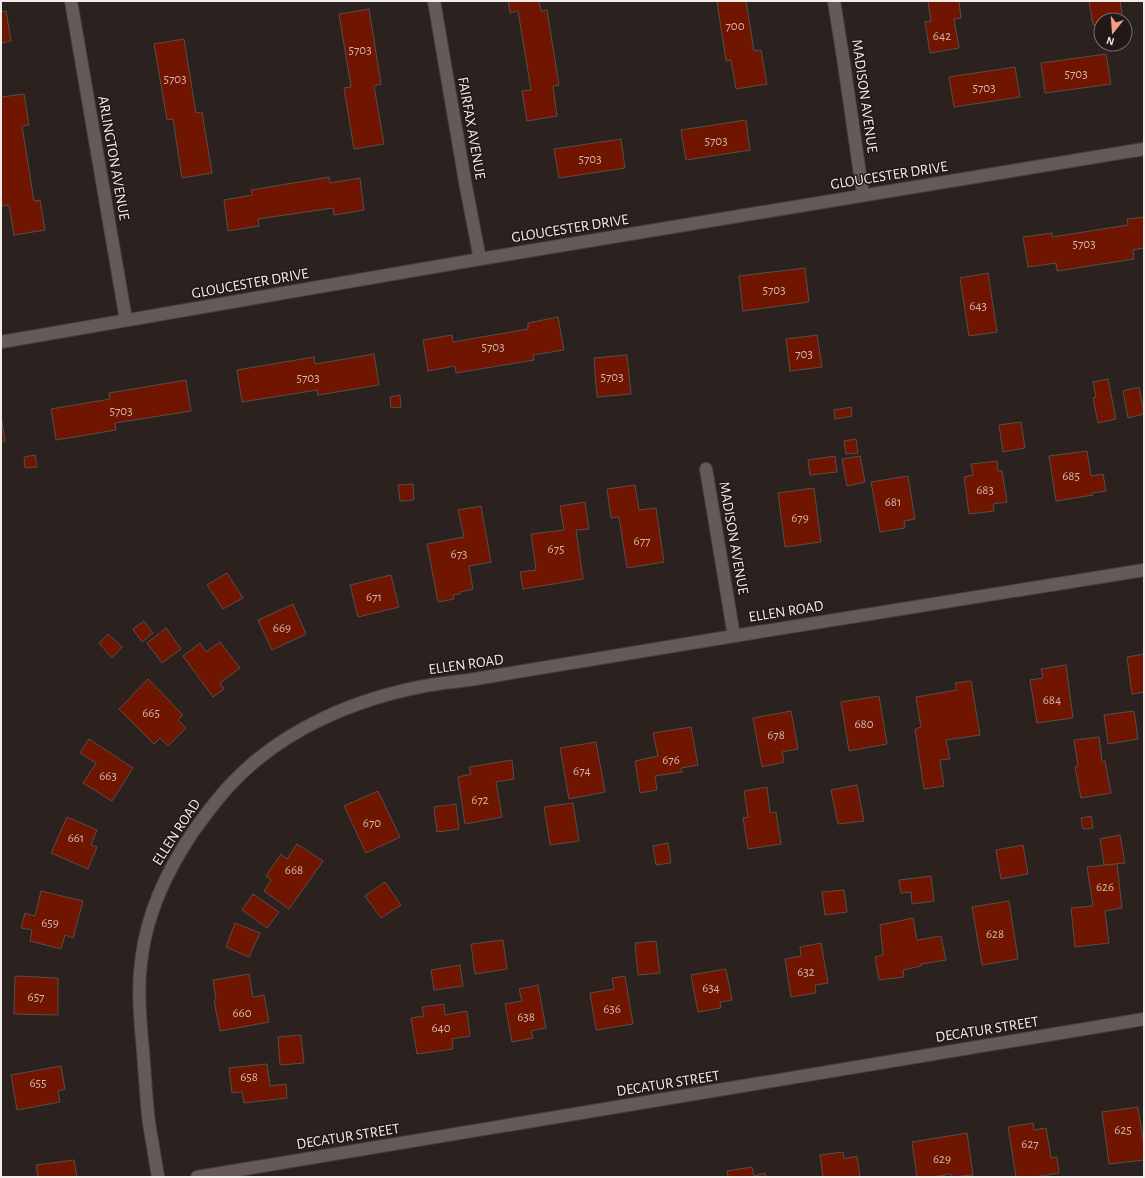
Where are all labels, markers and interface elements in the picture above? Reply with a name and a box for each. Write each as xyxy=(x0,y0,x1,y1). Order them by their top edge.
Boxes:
north arrow xyxy=(1093,12,1133,52)
house number: 700 xyxy=(725,20,745,33)
house number: 642 xyxy=(933,30,951,43)
text: N xyxy=(1105,35,1115,47)
street label: MADISON AVENUE xyxy=(849,38,880,154)
house number: 5703 xyxy=(348,44,372,57)
house number: 5703 xyxy=(1064,68,1088,81)
house number: 5703 xyxy=(163,73,187,86)
street label: FAIRFAX AVENUE xyxy=(455,76,488,181)
house number: 5703 xyxy=(972,82,996,95)
street label: ARLINGTON AVENUE xyxy=(95,95,132,222)
house number: 5703 xyxy=(704,135,728,148)
house number: 5703 xyxy=(578,153,602,166)
street label: GLOUCESTER DRIVE xyxy=(829,159,949,192)
street label: GLOUCESTER DRIVE xyxy=(510,212,630,245)
house number: 5703 xyxy=(1072,238,1096,251)
street label: GLOUCESTER DRIVE xyxy=(191,266,310,301)
house number: 5703 xyxy=(762,284,786,297)
house number: 643 xyxy=(969,300,987,313)
house number: 5703 xyxy=(481,341,505,354)
house number: 703 xyxy=(795,348,813,361)
house number: 5703 xyxy=(600,371,624,384)
house number: 5703 xyxy=(296,372,320,385)
house number: 5703 xyxy=(109,405,133,418)
house number: 685 xyxy=(1062,470,1080,483)
street label: MADISON AVENUE xyxy=(716,480,751,596)
house number: 683 xyxy=(976,484,994,497)
house number: 681 xyxy=(885,496,901,509)
house number: 679 xyxy=(791,512,809,525)
house number: 677 xyxy=(634,535,651,548)
house number: 675 xyxy=(548,543,564,556)
house number: 673 xyxy=(451,548,467,561)
house number: 671 xyxy=(366,591,382,604)
street label: ELLEN ROAD xyxy=(748,598,825,625)
house number: 669 xyxy=(273,622,291,635)
street label: ELLEN ROAD xyxy=(428,652,505,677)
house number: 684 xyxy=(1043,694,1061,707)
house number: 665 xyxy=(142,707,160,720)
house number: 680 xyxy=(854,718,874,731)
house number: 678 xyxy=(767,729,785,742)
house number: 676 xyxy=(662,754,680,767)
house number: 674 xyxy=(573,765,591,778)
house number: 663 xyxy=(99,770,117,783)
house number: 672 xyxy=(471,794,489,807)
street label: ELLEN ROAD xyxy=(150,796,203,868)
house number: 670 xyxy=(363,817,381,830)
house number: 661 xyxy=(68,832,84,845)
house number: 668 xyxy=(285,864,303,877)
house number: 626 xyxy=(1096,881,1114,894)
house number: 659 xyxy=(41,917,59,930)
house number: 628 xyxy=(986,928,1004,941)
house number: 632 xyxy=(797,966,815,979)
house number: 634 xyxy=(702,982,720,995)
house number: 657 xyxy=(28,991,45,1004)
house number: 636 xyxy=(603,1003,621,1016)
house number: 660 xyxy=(232,1007,252,1020)
house number: 638 xyxy=(517,1011,535,1024)
street label: DECATUR STREET xyxy=(934,1014,1040,1045)
house number: 640 xyxy=(431,1022,451,1035)
street label: DECATUR STREET xyxy=(615,1068,721,1099)
house number: 658 xyxy=(240,1071,258,1084)
house number: 655 xyxy=(30,1077,46,1090)
street label: DECATUR STREET xyxy=(295,1121,401,1152)
house number: 625 xyxy=(1114,1124,1132,1137)
house number: 627 xyxy=(1021,1138,1039,1151)
house number: 629 xyxy=(933,1153,951,1166)

